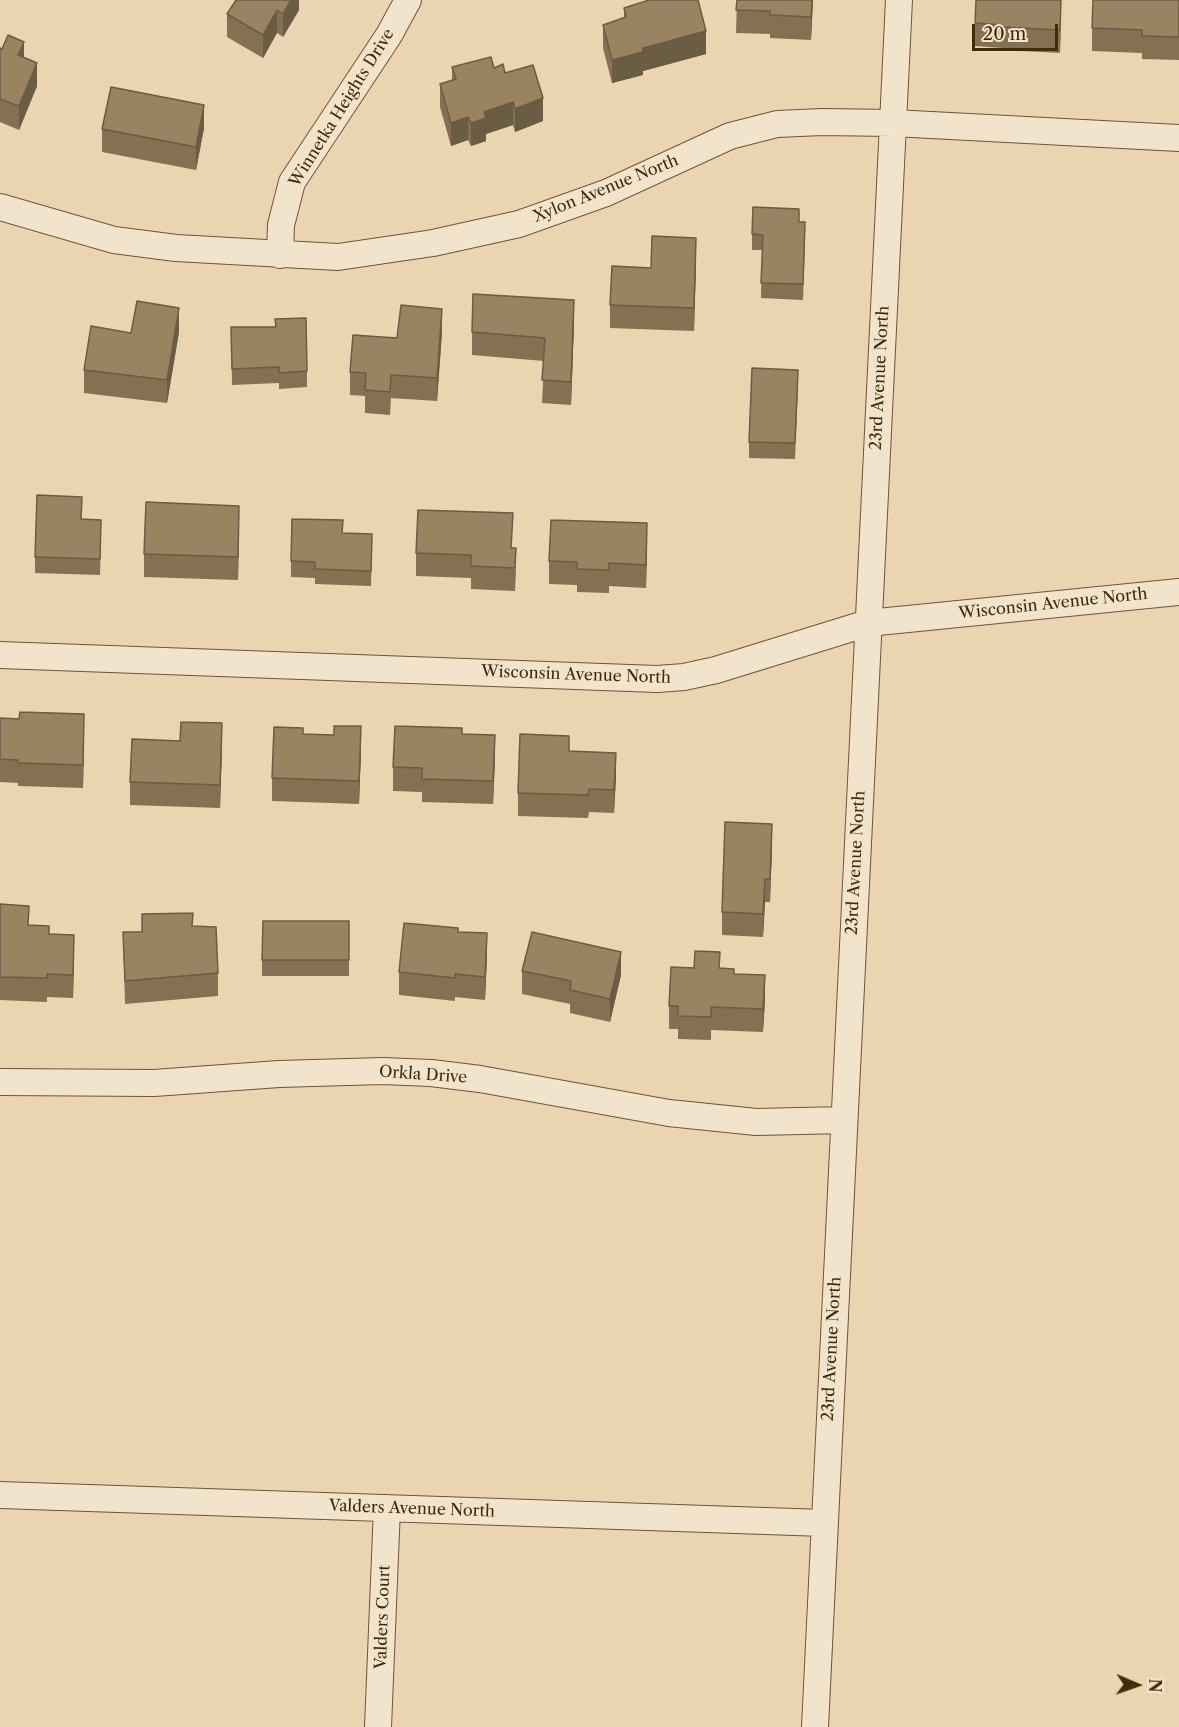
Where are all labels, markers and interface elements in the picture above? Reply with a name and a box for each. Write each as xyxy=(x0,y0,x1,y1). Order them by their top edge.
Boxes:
scale bar xyxy=(975,12,1060,50)
text: 20 m xyxy=(983,23,1026,45)
street label: Winnetka Heights Drive xyxy=(285,25,399,191)
street label: Xylon Avenue North xyxy=(531,151,681,227)
street label: 23rd Avenue North xyxy=(867,305,893,451)
street label: Wisconsin Avenue North xyxy=(958,585,1148,623)
street label: Wisconsin Avenue North xyxy=(481,662,671,688)
street label: 23rd Avenue North xyxy=(843,790,869,936)
street label: Orkla Drive xyxy=(378,1062,468,1088)
street label: 23rd Avenue North xyxy=(819,1276,845,1422)
street label: Valders Avenue North xyxy=(329,1497,495,1521)
street label: Valders Court xyxy=(372,1565,394,1669)
north arrow xyxy=(1107,1655,1167,1715)
text: N xyxy=(1145,1678,1165,1693)

